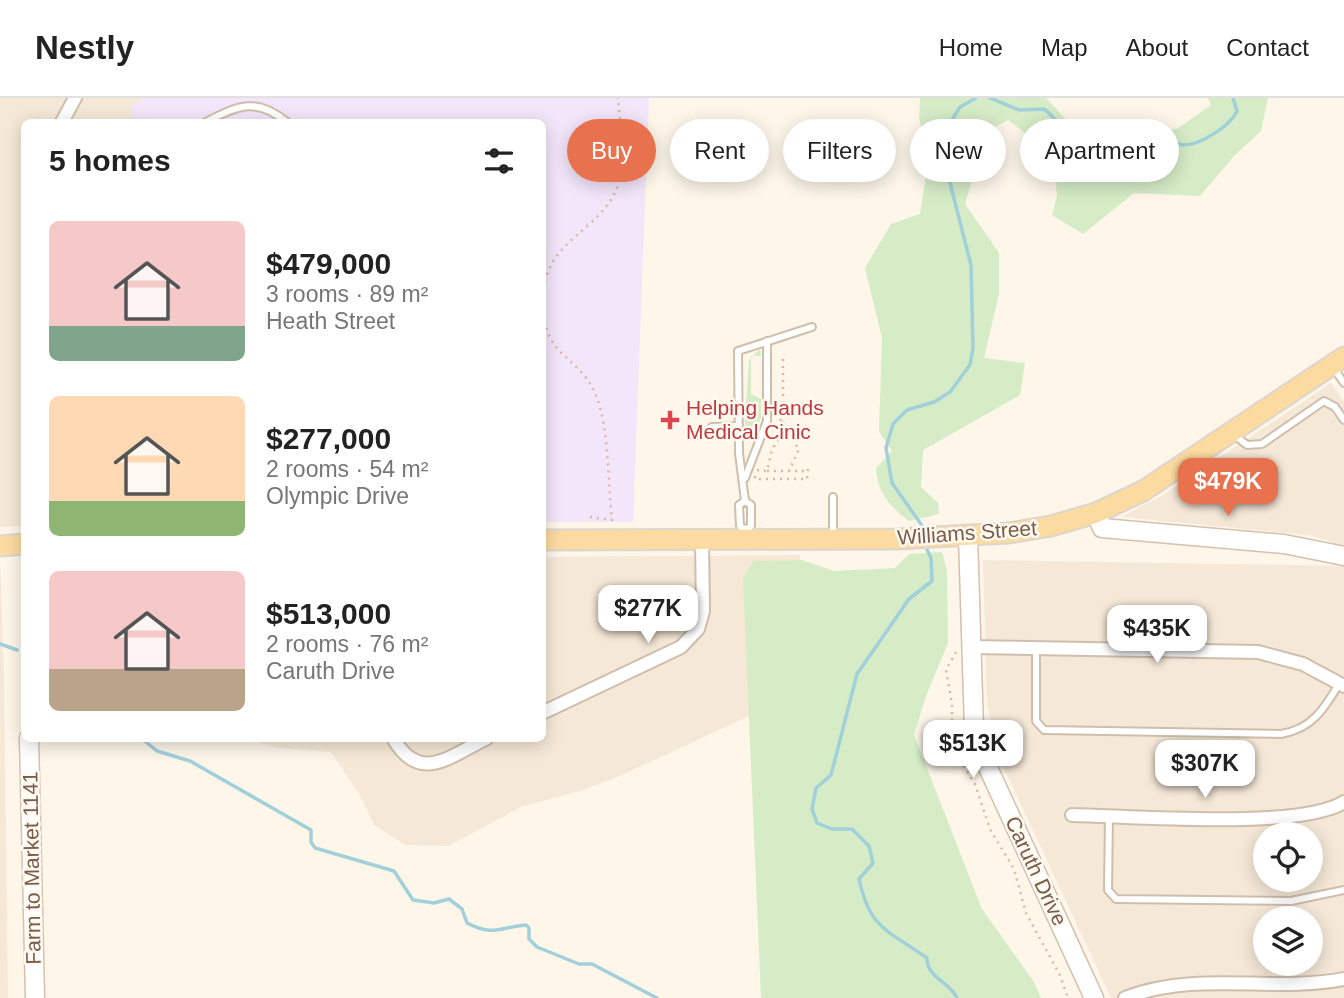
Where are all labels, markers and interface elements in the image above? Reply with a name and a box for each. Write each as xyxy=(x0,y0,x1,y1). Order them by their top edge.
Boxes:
text: Nestly xyxy=(35,29,134,66)
text: Home xyxy=(939,34,1003,61)
text: Map xyxy=(1041,34,1088,61)
text: About xyxy=(1126,34,1188,61)
text: Contact xyxy=(1226,34,1309,61)
chip: Buy xyxy=(567,119,656,182)
chip: Rent xyxy=(670,119,769,182)
chip: Filters xyxy=(783,119,896,182)
chip: New xyxy=(910,119,1006,182)
chip: Apartment xyxy=(1020,119,1179,182)
icon: filters xyxy=(480,142,518,180)
text: 5 homes xyxy=(49,144,171,177)
text: $479,000 xyxy=(266,247,391,280)
icon: home xyxy=(105,249,189,333)
text: 3 rooms · 89 m² xyxy=(266,281,428,307)
text: Heath Street xyxy=(266,308,395,334)
place label: Helping Hands Medical Cinic xyxy=(686,396,824,443)
marker: Helping Hands Medical Cinic xyxy=(660,410,680,430)
text: $277,000 xyxy=(266,422,391,455)
icon: home xyxy=(105,424,189,508)
text: 2 rooms · 54 m² xyxy=(266,456,428,482)
pin: $479K xyxy=(1179,458,1277,518)
text: $479K xyxy=(1194,468,1262,494)
text: Olympic Drive xyxy=(266,483,409,509)
street label: Williams Street xyxy=(896,516,1038,549)
pin: $277K xyxy=(599,586,697,645)
text: $277K xyxy=(614,595,682,621)
text: $513,000 xyxy=(266,597,391,630)
icon: home xyxy=(105,599,189,683)
pin: $435K xyxy=(1108,606,1206,665)
text: $435K xyxy=(1123,615,1191,641)
text: 2 rooms · 76 m² xyxy=(266,631,428,657)
text: Caruth Drive xyxy=(266,658,395,684)
pin: $513K xyxy=(924,720,1022,780)
text: $513K xyxy=(939,730,1007,756)
pin: $307K xyxy=(1156,740,1254,800)
text: $307K xyxy=(1171,750,1239,776)
street label: Farm to Market 1141 xyxy=(18,771,45,965)
street label: Caruth Drive xyxy=(1001,813,1072,929)
map controls xyxy=(1253,822,1323,976)
button: locate xyxy=(1253,822,1323,892)
button: layers xyxy=(1253,906,1323,976)

